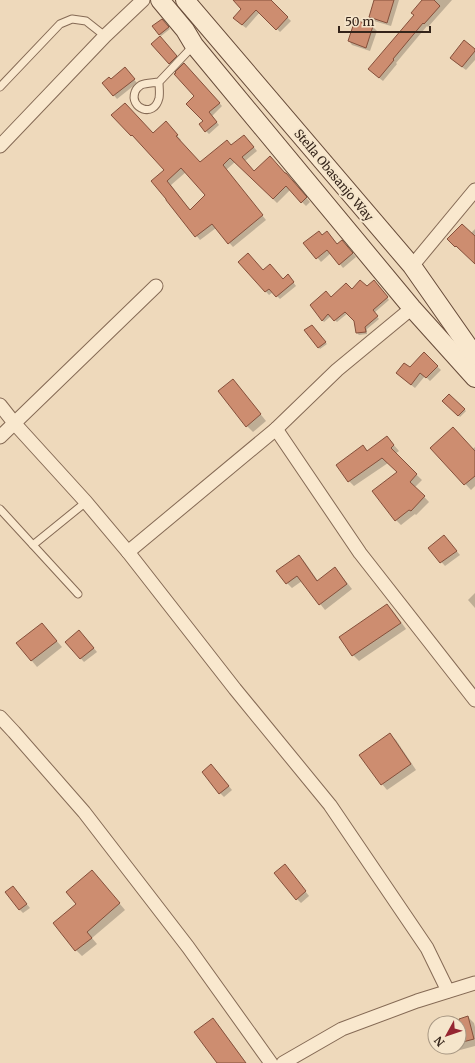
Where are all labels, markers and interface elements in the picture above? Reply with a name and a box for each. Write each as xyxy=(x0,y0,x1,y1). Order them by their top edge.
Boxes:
scale bar xyxy=(339,8,430,34)
text: 50 m xyxy=(345,14,374,29)
street label: Stella Obasanjo Way xyxy=(291,126,377,224)
north arrow xyxy=(427,1015,467,1055)
text: N xyxy=(431,1033,447,1049)

